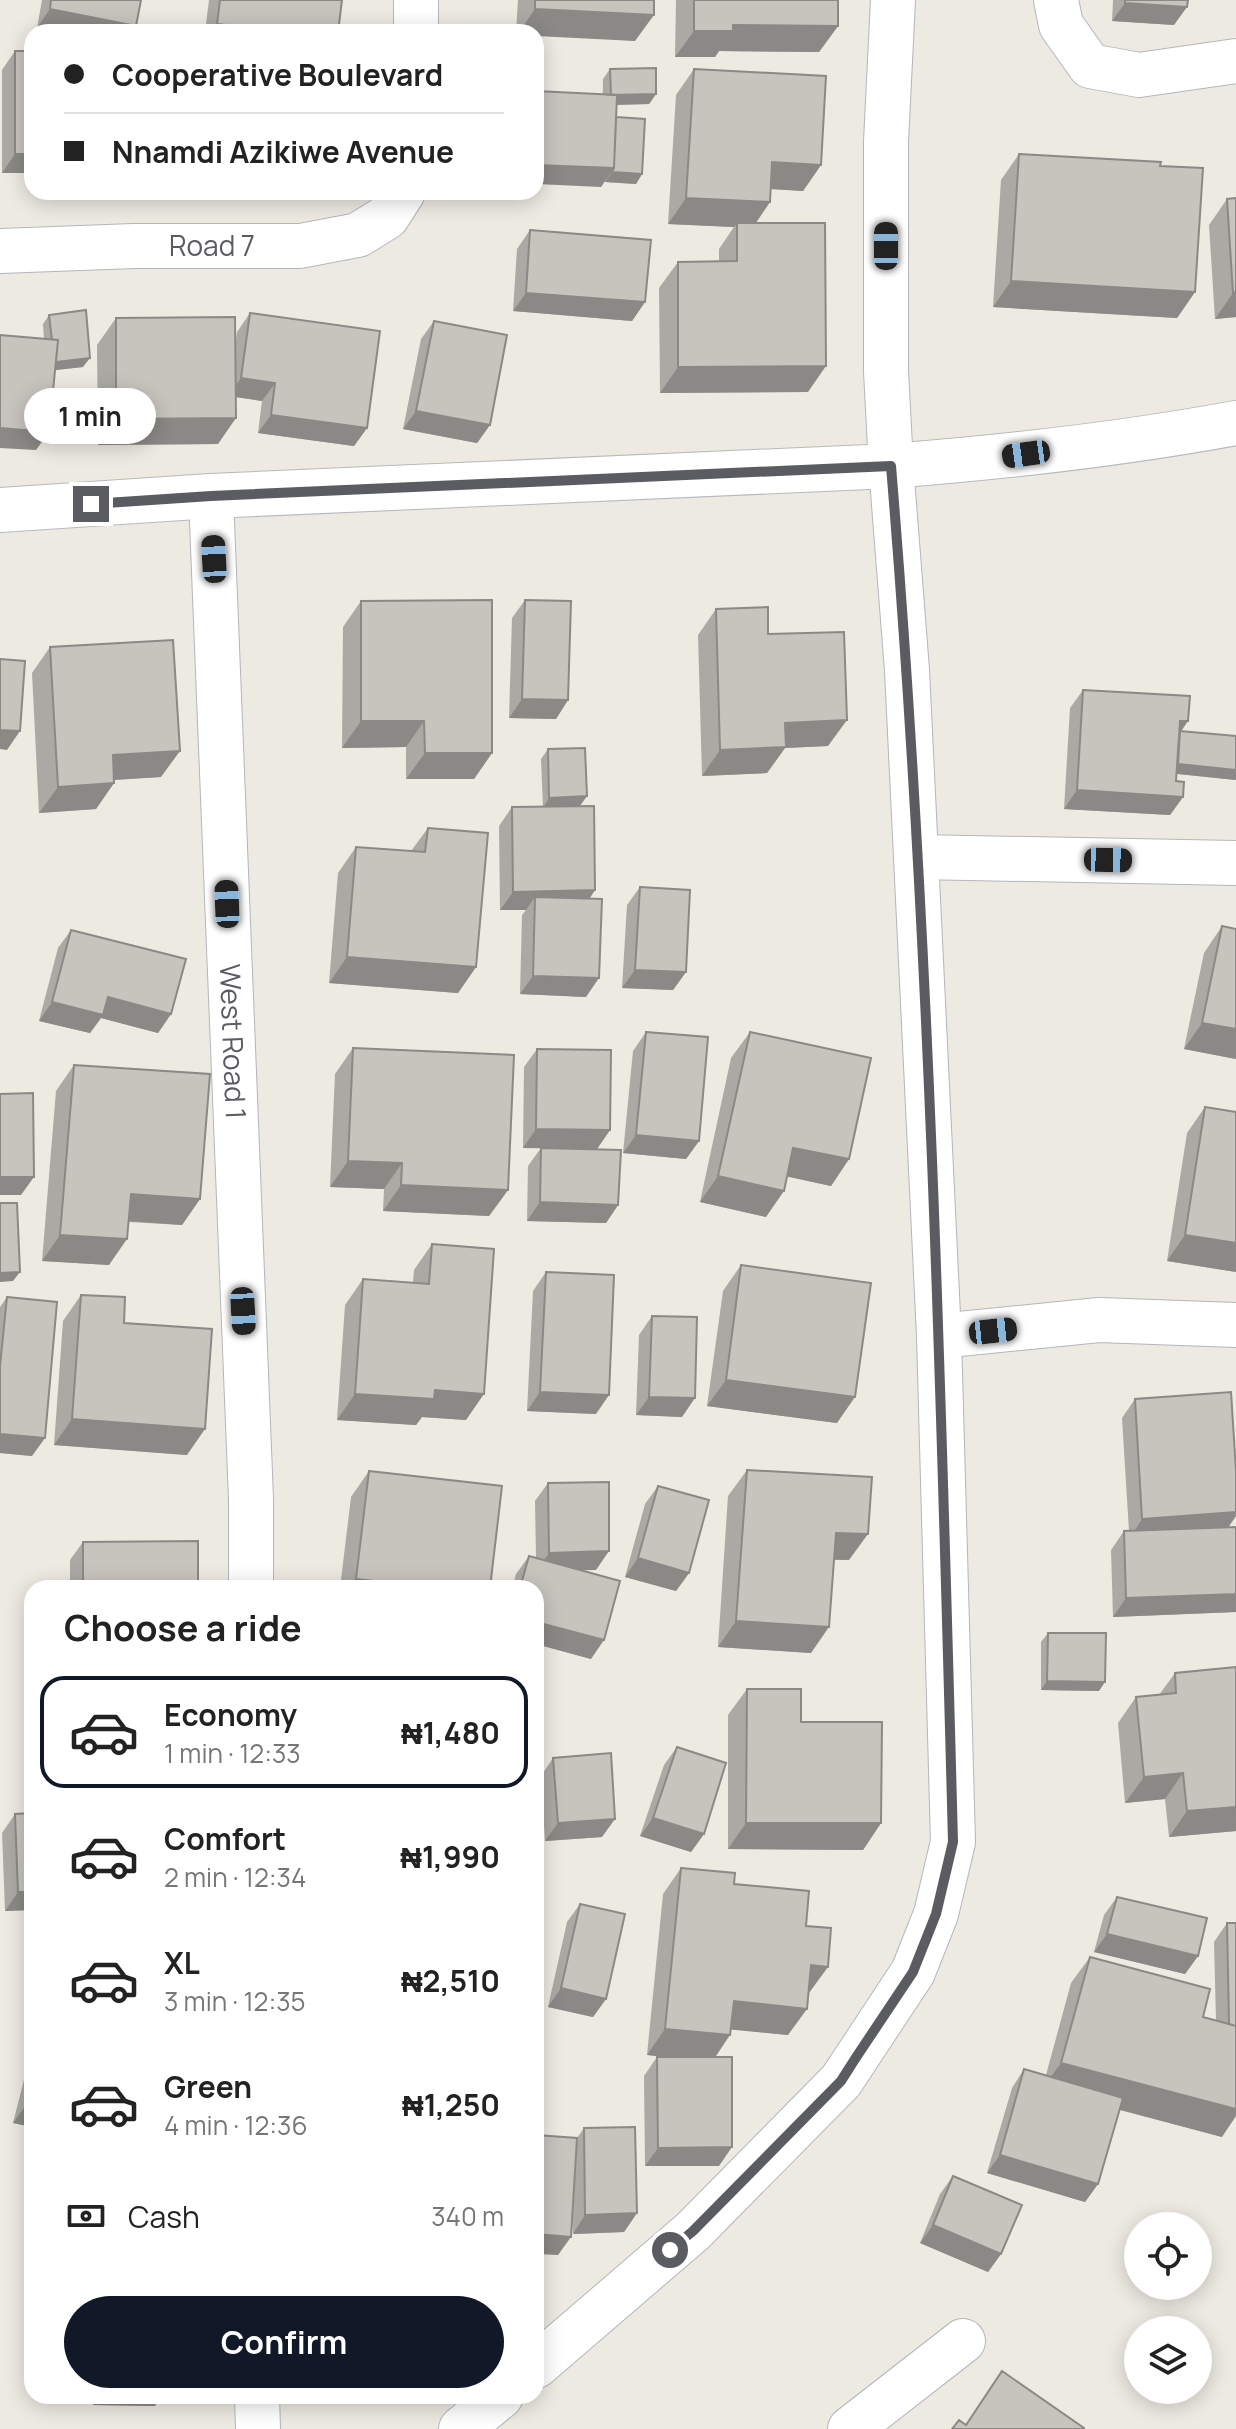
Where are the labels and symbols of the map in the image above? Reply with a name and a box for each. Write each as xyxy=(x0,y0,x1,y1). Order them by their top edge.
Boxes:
car xyxy=(874,222,898,270)
street label: Road 7 xyxy=(169,226,255,264)
callout: 1 min xyxy=(25,388,157,444)
car xyxy=(1001,439,1051,469)
route end xyxy=(73,486,109,522)
car xyxy=(201,534,227,584)
car xyxy=(1084,848,1132,872)
car xyxy=(214,880,240,928)
street label: West Road 1 xyxy=(212,963,256,1120)
car xyxy=(230,1286,256,1336)
car xyxy=(968,1317,1018,1345)
route start xyxy=(652,2232,688,2268)

